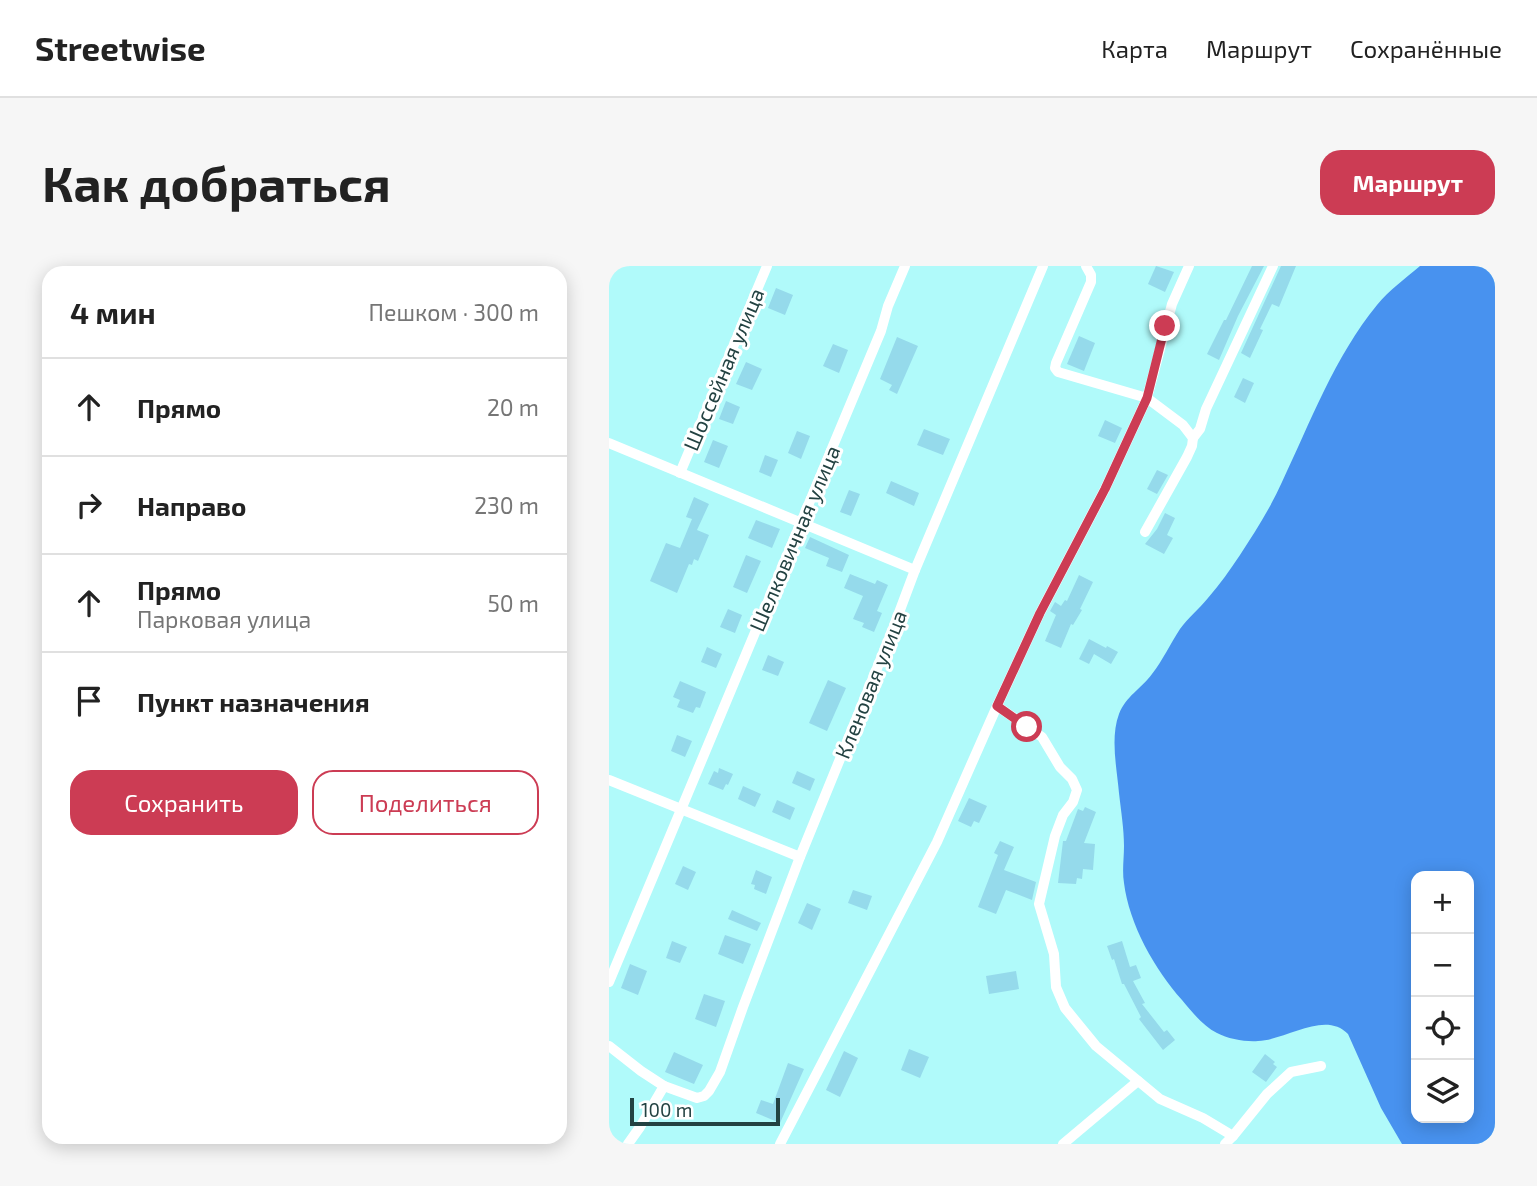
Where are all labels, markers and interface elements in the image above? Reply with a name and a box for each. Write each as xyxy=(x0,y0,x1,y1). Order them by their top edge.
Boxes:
text: Streetwise xyxy=(35,28,206,68)
text: Карта xyxy=(1101,34,1168,63)
text: Маршрут xyxy=(1206,34,1312,63)
text: Сохранённые xyxy=(1350,34,1502,63)
button: Маршрут xyxy=(1320,150,1495,215)
text: Как добраться xyxy=(42,153,391,212)
street label: Шоссейная улица xyxy=(677,284,769,454)
text: 4 мин xyxy=(70,294,156,330)
text: Пешком · 300 m xyxy=(369,298,539,326)
route end xyxy=(1149,310,1180,341)
icon: ahead xyxy=(70,388,108,426)
text: Прямо xyxy=(137,392,221,423)
text: 20 m xyxy=(487,393,539,421)
street label: Шелковичная улица xyxy=(744,441,845,635)
icon: right xyxy=(70,486,108,524)
text: Направо xyxy=(137,490,246,521)
text: 230 m xyxy=(474,491,539,519)
text: Прямо xyxy=(137,574,221,605)
icon: ahead xyxy=(70,584,108,622)
text: 50 m xyxy=(488,589,539,617)
text: Парковая улица xyxy=(137,605,311,633)
street label: Кленовая улица xyxy=(829,606,912,762)
icon: arrive xyxy=(70,682,108,720)
text: Пункт назначения xyxy=(137,686,370,717)
route start xyxy=(1011,711,1042,742)
button: Сохранить xyxy=(70,770,298,835)
button: Поделиться xyxy=(312,770,539,835)
map controls xyxy=(1411,871,1474,1123)
button: + xyxy=(1411,871,1474,934)
button: − xyxy=(1411,934,1474,997)
button: locate xyxy=(1411,997,1474,1060)
button: layers xyxy=(1411,1060,1474,1123)
scale bar xyxy=(630,1095,781,1127)
text: 100 m xyxy=(641,1098,692,1121)

